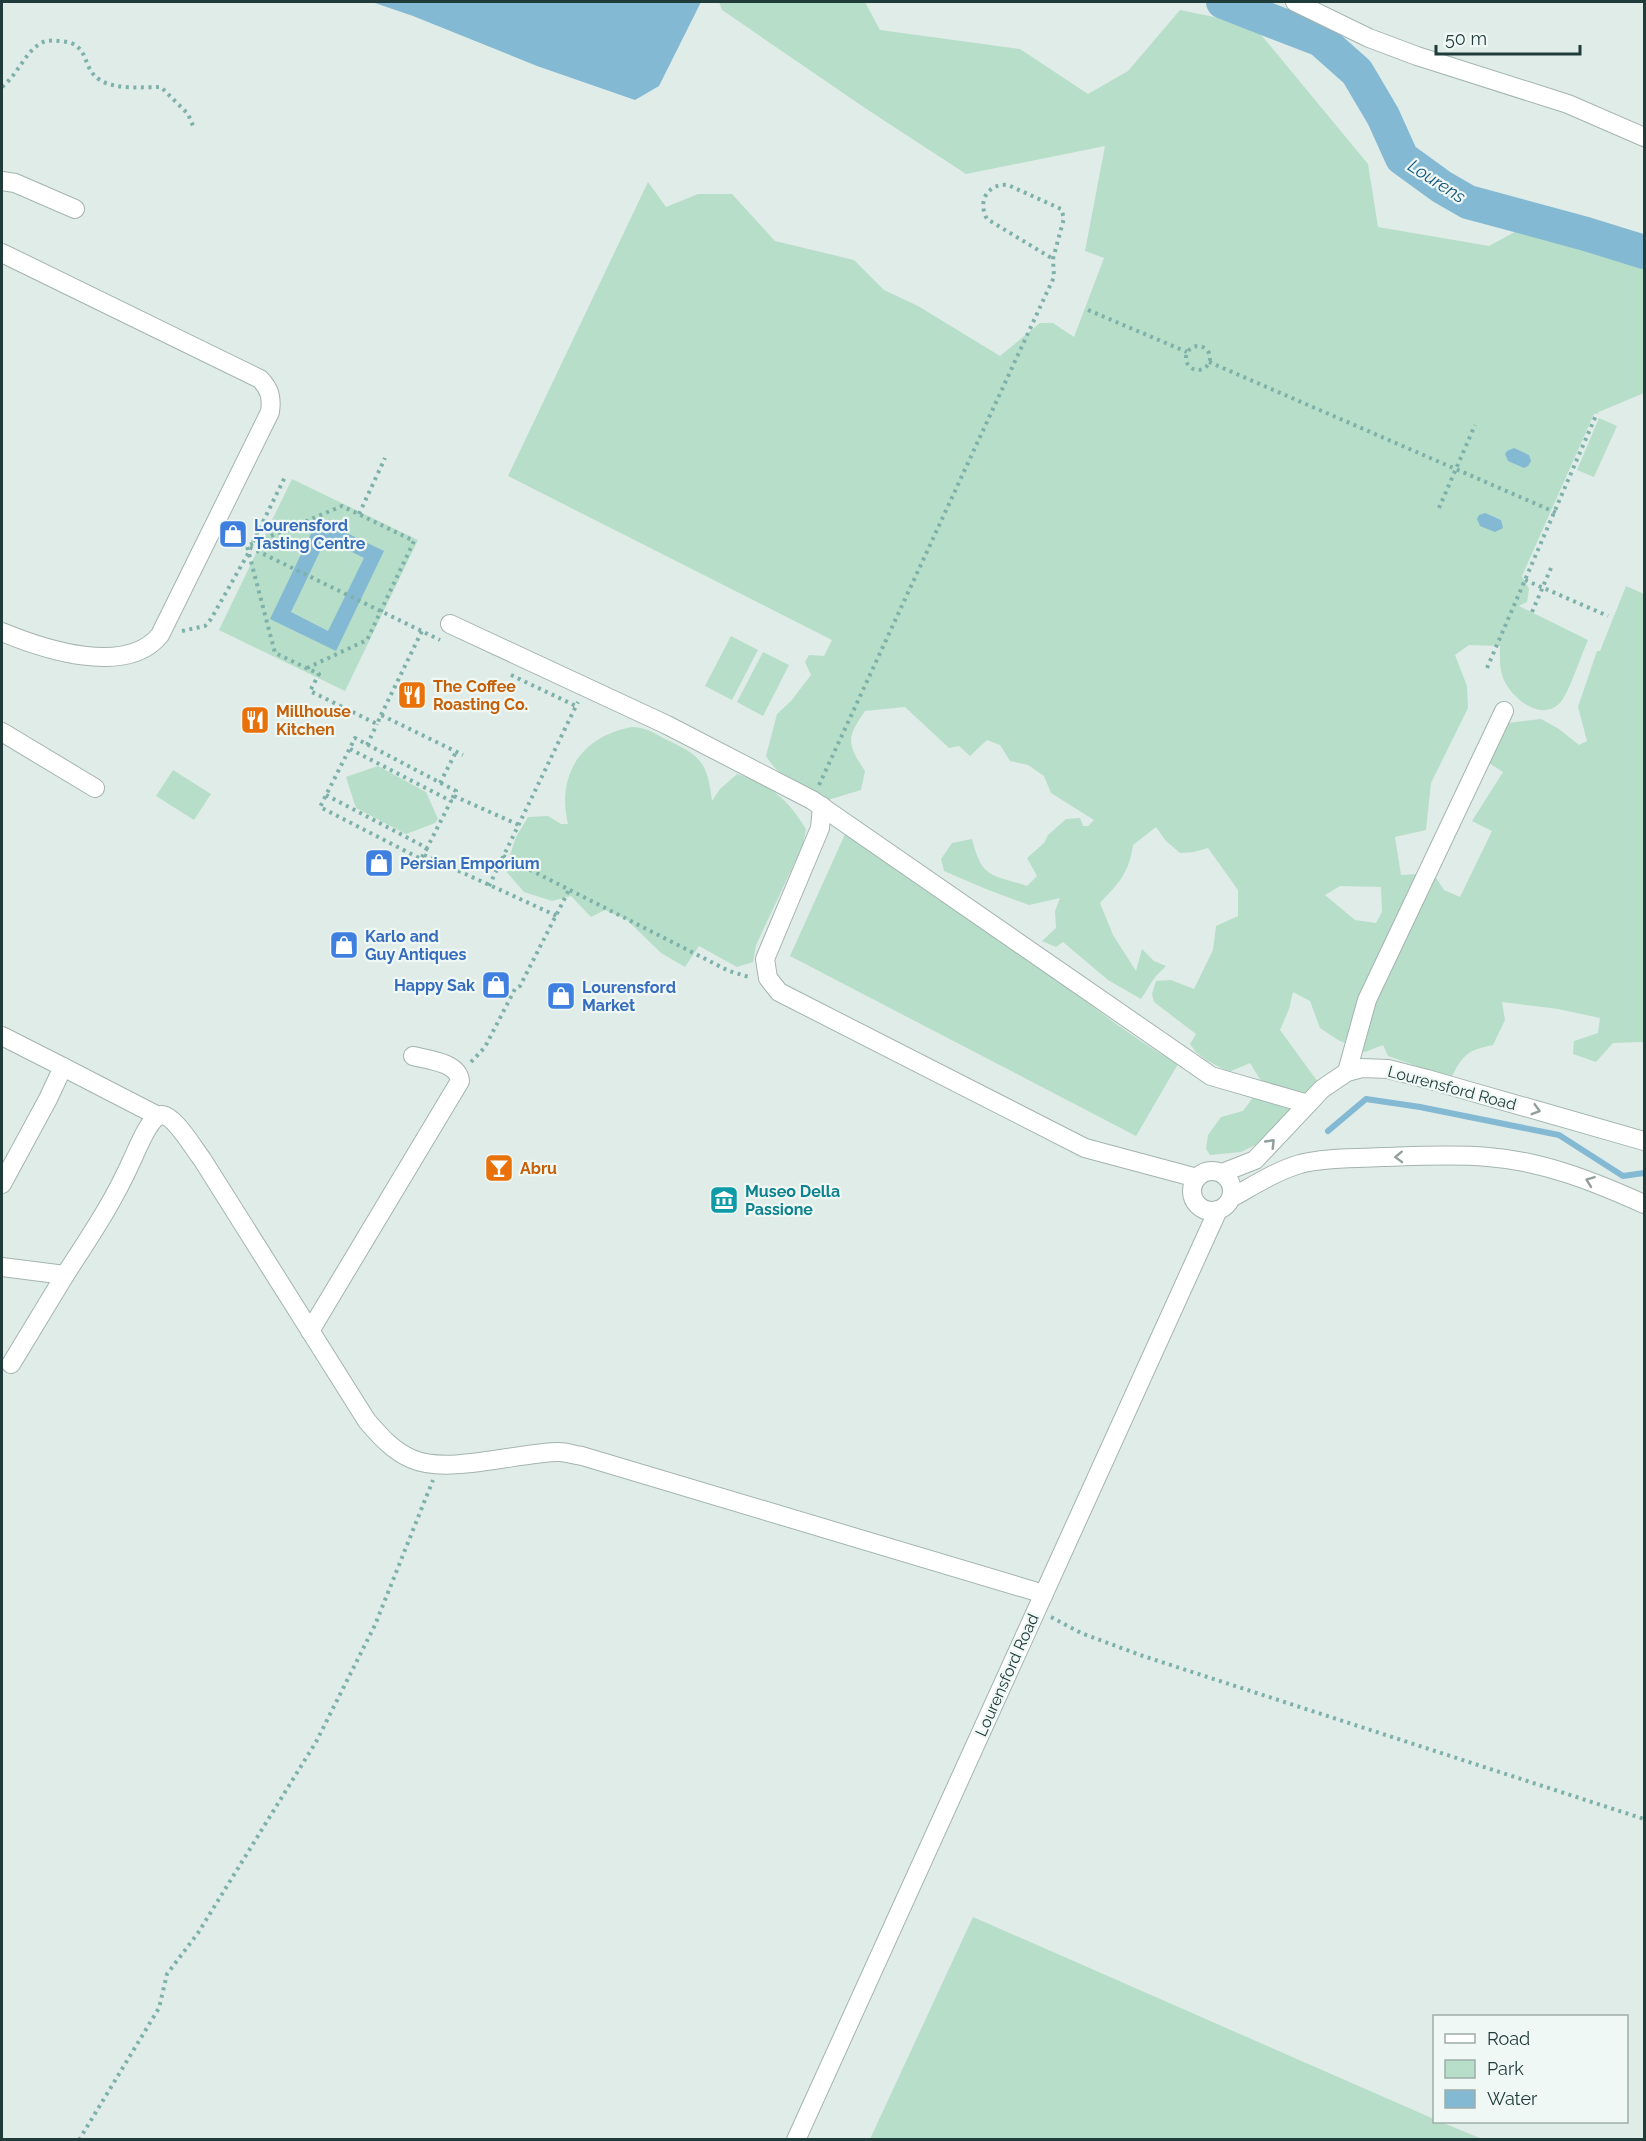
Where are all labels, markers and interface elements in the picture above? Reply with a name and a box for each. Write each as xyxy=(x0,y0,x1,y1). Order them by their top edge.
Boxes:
scale bar xyxy=(1436,18,1580,56)
text: 50 m xyxy=(1445,28,1487,49)
water label: Lourens xyxy=(1404,155,1470,208)
place label: Lourensford Tasting Centre xyxy=(254,516,366,553)
shop icon: Lourensford Tasting Centre xyxy=(217,518,249,550)
place label: The Coffee Roasting Co. xyxy=(433,677,528,714)
restaurant icon: The Coffee Roasting Co. xyxy=(396,679,428,711)
place label: Millhouse Kitchen xyxy=(276,702,351,739)
restaurant icon: Millhouse Kitchen xyxy=(239,704,271,736)
shop icon: Persian Emporium xyxy=(363,847,395,879)
place label: Persian Emporium xyxy=(400,854,540,873)
place label: Karlo and Guy Antiques xyxy=(365,927,466,964)
shop icon: Karlo and Guy Antiques xyxy=(328,929,360,961)
shop icon: Happy Sak xyxy=(480,969,512,1001)
place label: Happy Sak xyxy=(394,976,475,995)
place label: Lourensford Market xyxy=(582,978,676,1015)
shop icon: Lourensford Market xyxy=(545,980,577,1012)
street label: Lourensford Road xyxy=(1386,1062,1518,1114)
one-way arrow xyxy=(1530,1103,1541,1115)
one-way arrow xyxy=(1264,1140,1275,1150)
one-way arrow xyxy=(1394,1150,1403,1163)
bar icon: Abru xyxy=(483,1152,515,1184)
place label: Abru xyxy=(520,1159,557,1178)
one-way arrow xyxy=(1586,1176,1596,1189)
place label: Museo Della Passione xyxy=(745,1182,840,1219)
museum icon: Museo Della Passione xyxy=(708,1184,740,1216)
street label: Lourensford Road xyxy=(971,1611,1043,1739)
legend xyxy=(1433,2015,1628,2123)
text: Road xyxy=(1487,2028,1530,2049)
text: Park xyxy=(1487,2058,1524,2079)
text: Water xyxy=(1487,2088,1538,2109)

